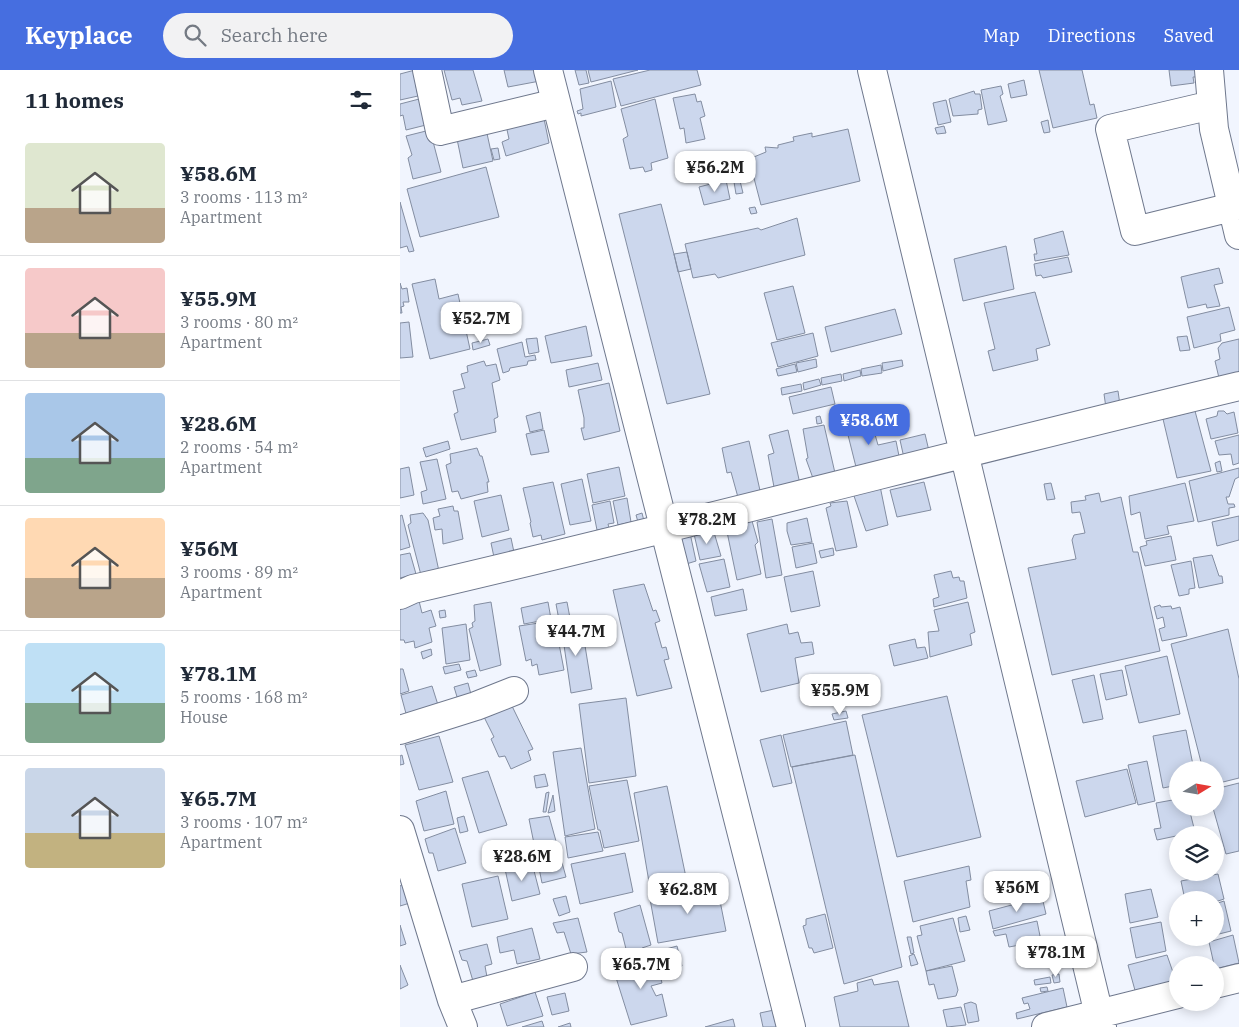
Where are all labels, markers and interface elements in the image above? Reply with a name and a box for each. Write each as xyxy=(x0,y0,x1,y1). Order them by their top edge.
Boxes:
search box xyxy=(163,13,513,58)
text: Keyplace xyxy=(25,19,133,51)
icon: search xyxy=(181,21,209,49)
text: Search here xyxy=(221,23,328,47)
text: Map xyxy=(983,24,1020,47)
text: Directions xyxy=(1048,24,1136,47)
text: Saved xyxy=(1164,24,1214,47)
text: 11 homes xyxy=(25,86,124,114)
icon: filters xyxy=(347,86,375,114)
pin: ¥56.2M xyxy=(674,150,756,193)
text: ¥56.2M xyxy=(686,157,744,177)
text: ¥58.6M xyxy=(180,159,257,187)
icon: home xyxy=(65,163,125,223)
text: 3 rooms · 113 m² xyxy=(180,187,308,207)
text: Apartment xyxy=(180,207,262,227)
text: ¥55.9M xyxy=(180,284,257,312)
icon: home xyxy=(65,288,125,348)
pin: ¥52.7M xyxy=(440,302,522,344)
text: ¥52.7M xyxy=(452,308,510,328)
text: 3 rooms · 80 m² xyxy=(180,312,298,332)
text: Apartment xyxy=(180,332,262,352)
pin: ¥58.6M xyxy=(828,404,910,446)
text: ¥28.6M xyxy=(180,409,257,437)
text: ¥58.6M xyxy=(840,410,898,430)
icon: home xyxy=(65,413,125,473)
text: 2 rooms · 54 m² xyxy=(180,437,298,457)
text: Apartment xyxy=(180,457,262,477)
pin: ¥78.2M xyxy=(666,502,748,545)
text: ¥78.2M xyxy=(678,509,736,529)
text: ¥56M xyxy=(180,534,238,562)
icon: home xyxy=(65,538,125,598)
text: 3 rooms · 89 m² xyxy=(180,562,298,582)
text: Apartment xyxy=(180,582,262,602)
pin: ¥44.7M xyxy=(535,614,617,657)
text: ¥44.7M xyxy=(547,621,605,641)
text: ¥78.1M xyxy=(180,659,257,687)
icon: home xyxy=(65,663,125,723)
pin: ¥55.9M xyxy=(799,674,881,716)
text: ¥55.9M xyxy=(811,680,869,700)
text: 5 rooms · 168 m² xyxy=(180,687,308,707)
text: House xyxy=(180,707,228,727)
north arrow xyxy=(1169,761,1224,816)
map controls xyxy=(1169,761,1224,1011)
text: ¥65.7M xyxy=(180,784,257,812)
icon: home xyxy=(65,788,125,848)
text: 3 rooms · 107 m² xyxy=(180,812,308,832)
button: layers xyxy=(1169,826,1224,881)
text: Apartment xyxy=(180,832,262,852)
pin: ¥28.6M xyxy=(481,840,563,882)
text: ¥28.6M xyxy=(493,846,551,866)
pin: ¥56M xyxy=(987,870,1047,913)
pin: ¥62.8M xyxy=(647,872,729,915)
text: ¥56M xyxy=(995,877,1039,897)
text: ¥62.8M xyxy=(659,879,717,899)
button: + xyxy=(1169,891,1224,946)
pin: ¥78.1M xyxy=(1015,936,1097,978)
text: ¥78.1M xyxy=(1027,942,1085,962)
pin: ¥65.7M xyxy=(600,948,682,990)
text: ¥65.7M xyxy=(612,954,670,974)
button: − xyxy=(1169,956,1224,1011)

